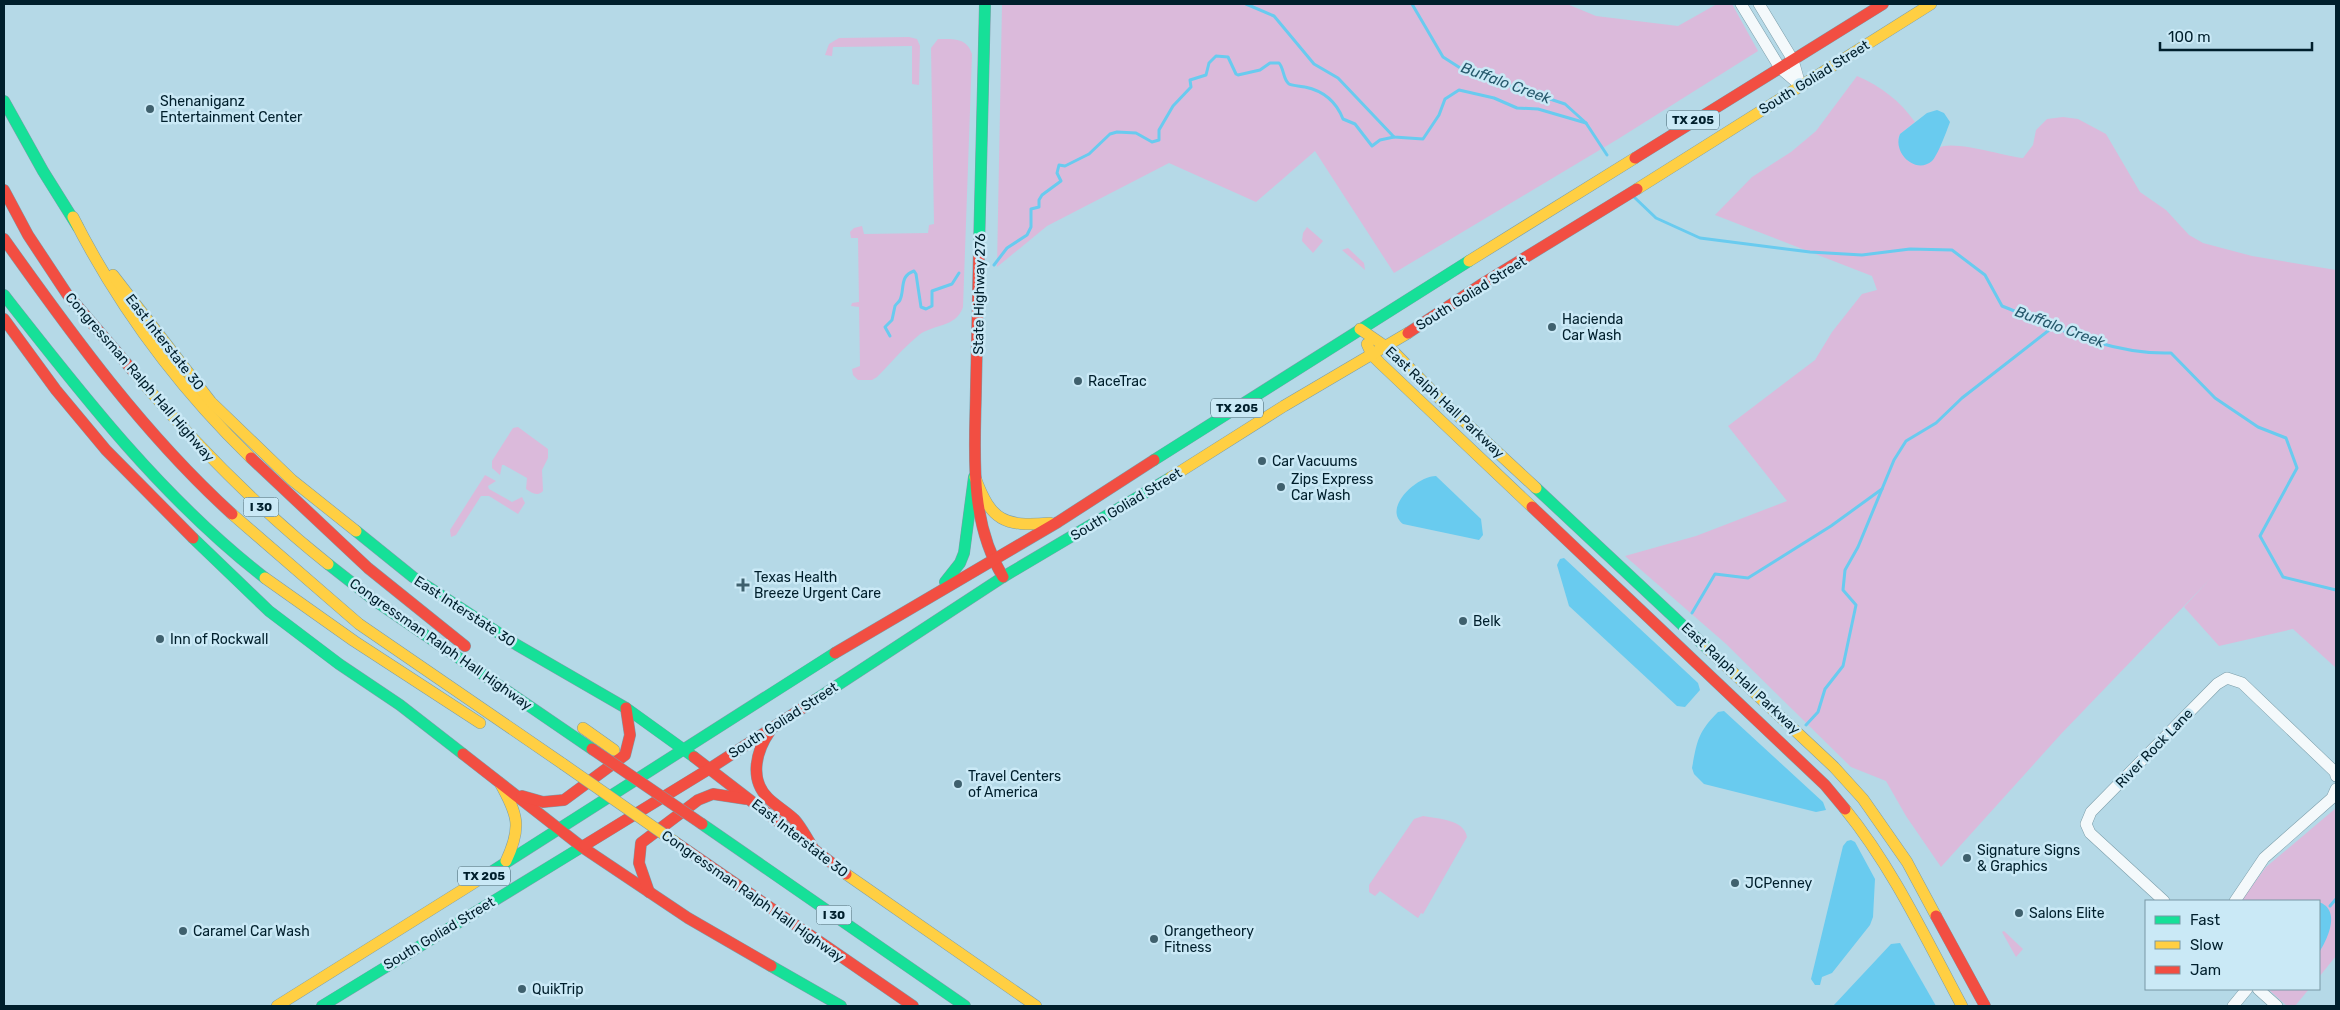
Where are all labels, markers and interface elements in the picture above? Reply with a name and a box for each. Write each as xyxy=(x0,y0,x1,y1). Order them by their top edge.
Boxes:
scale bar xyxy=(2160,20,2312,52)
text: 100 m xyxy=(2168,28,2210,46)
street label: South Goliad Street xyxy=(1756,36,1873,118)
water label: Buffalo Creek xyxy=(1459,58,1554,108)
place label: Shenaniganz Entertainment Center xyxy=(160,93,303,126)
marker: Shenaniganz Entertainment Center xyxy=(144,103,156,115)
road number: TX 205 xyxy=(1667,110,1719,130)
street label: State Highway 276 xyxy=(970,233,989,355)
street label: South Goliad Street xyxy=(1413,252,1530,334)
street label: Congressman Ralph Hall Highway xyxy=(61,289,218,466)
street label: East Interstate 30 xyxy=(122,291,208,394)
water label: Buffalo Creek xyxy=(2013,302,2108,352)
place label: Hacienda Car Wash xyxy=(1562,311,1623,344)
marker: Hacienda Car Wash xyxy=(1546,321,1558,333)
street label: East Ralph Hall Parkway xyxy=(1382,343,1508,462)
place label: RaceTrac xyxy=(1088,373,1147,390)
marker: RaceTrac xyxy=(1072,375,1084,387)
road number: TX 205 xyxy=(1211,398,1263,418)
place label: Car Vacuums xyxy=(1272,453,1357,470)
marker: Car Vacuums xyxy=(1256,455,1268,467)
street label: South Goliad Street xyxy=(1067,464,1185,544)
place label: Zips Express Car Wash xyxy=(1291,471,1373,504)
marker: Zips Express Car Wash xyxy=(1275,481,1287,493)
road number: I 30 xyxy=(244,498,278,516)
place label: Texas Health Breeze Urgent Care xyxy=(754,569,881,602)
street label: East Interstate 30 xyxy=(411,572,519,651)
street label: Congressman Ralph Hall Highway xyxy=(346,575,535,714)
marker: Texas Health Breeze Urgent Care xyxy=(736,578,750,592)
place label: Belk xyxy=(1473,613,1502,630)
marker: Belk xyxy=(1457,615,1469,627)
street label: East Ralph Hall Parkway xyxy=(1678,619,1804,738)
place label: Inn of Rockwall xyxy=(170,631,268,648)
marker: Inn of Rockwall xyxy=(154,633,166,645)
street label: South Goliad Street xyxy=(725,678,842,762)
street label: River Rock Lane xyxy=(2112,705,2197,792)
place label: Travel Centers of America xyxy=(968,768,1061,801)
marker: Travel Centers of America xyxy=(952,778,964,790)
street label: East Interstate 30 xyxy=(748,796,851,881)
street label: Congressman Ralph Hall Highway xyxy=(658,827,847,966)
place label: Signature Signs & Graphics xyxy=(1977,842,2080,875)
marker: Signature Signs & Graphics xyxy=(1961,852,1973,864)
road number: TX 205 xyxy=(458,866,510,886)
place label: JCPenney xyxy=(1745,875,1812,892)
marker: JCPenney xyxy=(1729,877,1741,889)
street label: South Goliad Street xyxy=(380,893,498,973)
legend xyxy=(2145,900,2320,990)
place label: Salons Elite xyxy=(2029,905,2105,922)
road number: I 30 xyxy=(816,906,852,924)
marker: Salons Elite xyxy=(2013,907,2025,919)
text: Fast xyxy=(2190,911,2220,929)
place label: Caramel Car Wash xyxy=(193,923,310,940)
place label: Orangetheory Fitness xyxy=(1164,923,1254,956)
marker: Caramel Car Wash xyxy=(177,925,189,937)
marker: Orangetheory Fitness xyxy=(1148,933,1160,945)
text: Slow xyxy=(2190,936,2223,954)
text: Jam xyxy=(2190,961,2221,979)
place label: QuikTrip xyxy=(532,981,584,998)
marker: QuikTrip xyxy=(516,983,528,995)

